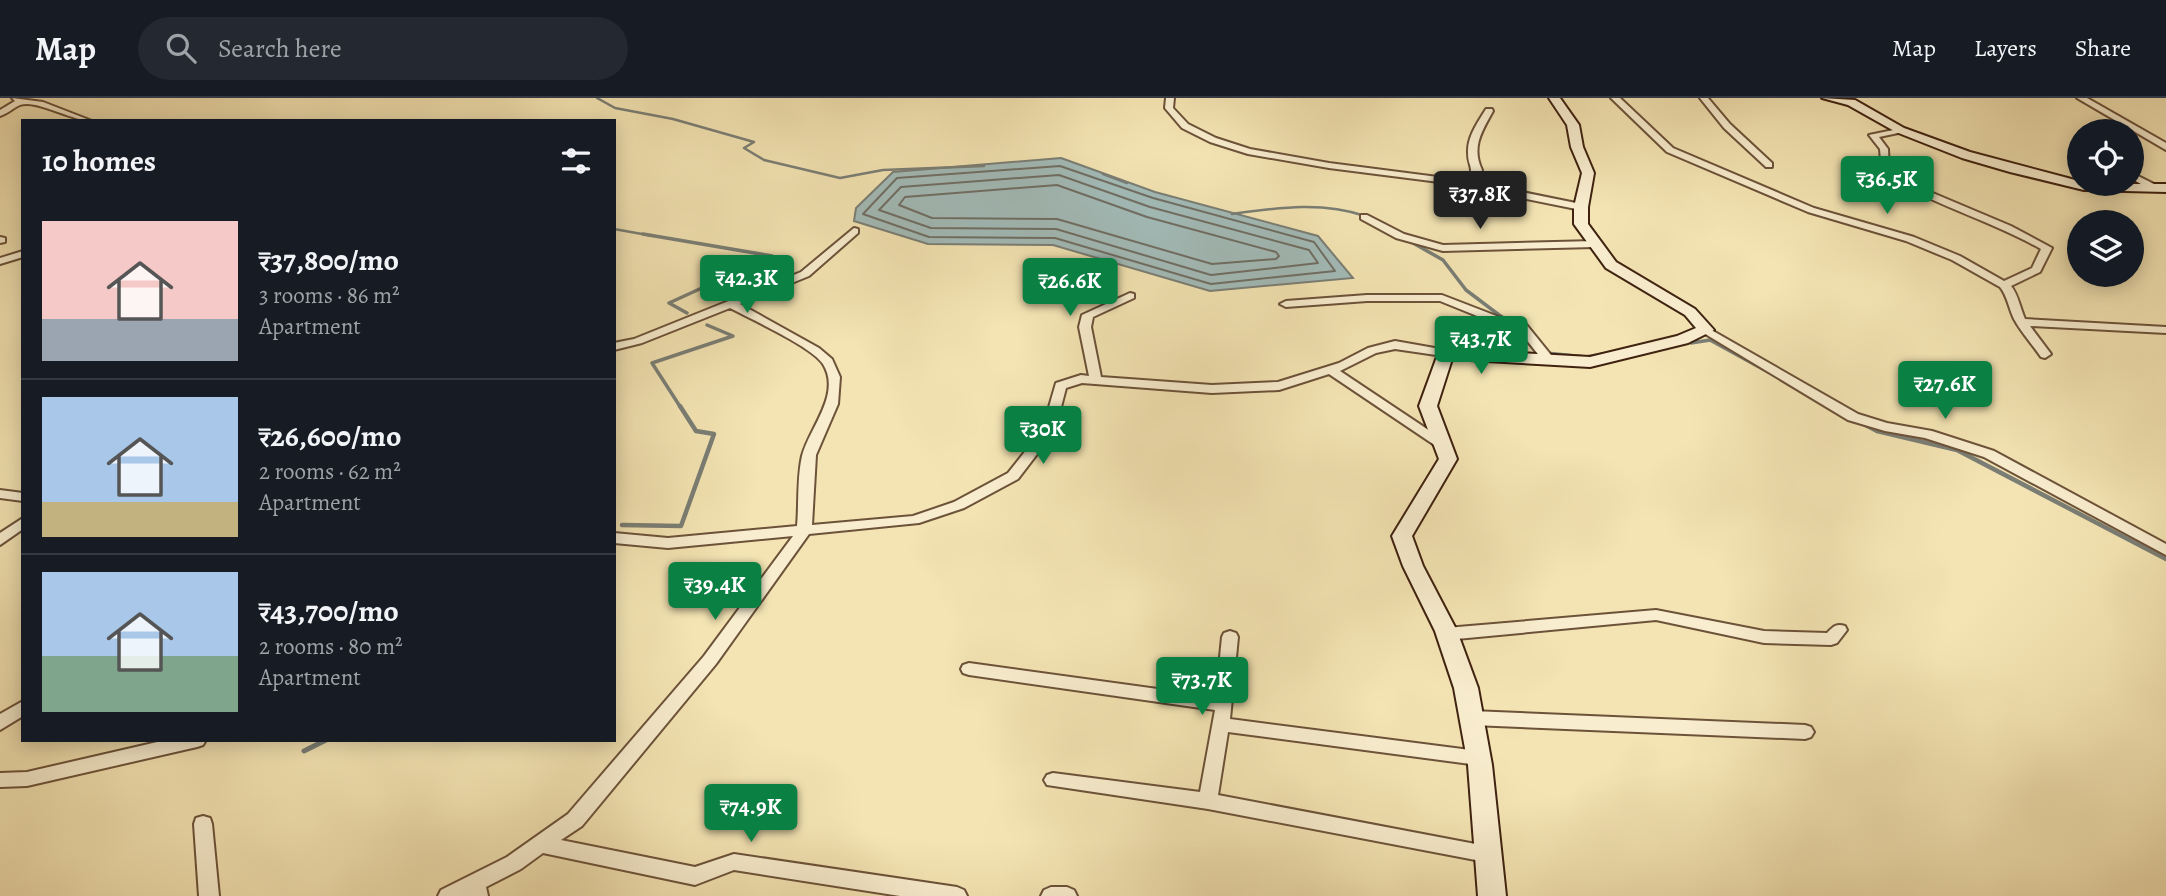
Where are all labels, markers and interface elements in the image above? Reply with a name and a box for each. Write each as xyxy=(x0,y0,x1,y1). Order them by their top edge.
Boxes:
search box xyxy=(138,17,628,80)
text: Map xyxy=(35,26,96,71)
icon: search xyxy=(162,29,200,67)
text: Search here xyxy=(218,31,342,66)
text: Map xyxy=(1892,32,1936,64)
text: Layers xyxy=(1974,32,2037,64)
text: Share xyxy=(2075,32,2131,64)
map controls xyxy=(2067,119,2144,287)
button: locate xyxy=(2067,119,2144,196)
text: 10 homes xyxy=(42,141,156,181)
icon: filters xyxy=(557,142,595,180)
pin: ₹36.5K xyxy=(1830,156,1944,216)
text: ₹36.5K xyxy=(1857,163,1917,194)
pin: ₹37.8K xyxy=(1423,172,1537,231)
text: ₹37.8K xyxy=(1450,178,1510,209)
button: layers xyxy=(2067,210,2144,287)
text: ₹37,800/mo xyxy=(259,240,399,280)
icon: home xyxy=(98,249,182,333)
pin: ₹42.3K xyxy=(690,256,804,315)
pin: ₹26.6K xyxy=(1013,258,1127,318)
text: ₹42.3K xyxy=(716,262,778,293)
text: ₹26.6K xyxy=(1039,265,1101,296)
text: 3 rooms · 86 m² xyxy=(259,280,400,311)
text: Apartment xyxy=(259,311,361,342)
pin: ₹43.7K xyxy=(1424,316,1538,376)
text: ₹43.7K xyxy=(1451,323,1511,354)
pin: ₹27.6K xyxy=(1888,362,2002,421)
text: ₹27.6K xyxy=(1914,368,1976,399)
pin: ₹30K xyxy=(1002,406,1084,466)
text: ₹30K xyxy=(1020,413,1066,444)
text: ₹26,600/mo xyxy=(259,416,401,456)
icon: home xyxy=(98,425,182,509)
text: 2 rooms · 62 m² xyxy=(259,456,401,487)
text: Apartment xyxy=(259,487,361,518)
pin: ₹39.4K xyxy=(658,562,772,622)
text: ₹39.4K xyxy=(684,569,746,600)
text: ₹43,700/mo xyxy=(259,591,399,631)
icon: home xyxy=(98,600,182,684)
text: 2 rooms · 80 m² xyxy=(259,631,403,662)
pin: ₹73.7K xyxy=(1145,658,1259,717)
text: Apartment xyxy=(259,662,361,693)
text: ₹73.7K xyxy=(1172,664,1232,695)
pin: ₹74.9K xyxy=(694,784,808,844)
text: ₹74.9K xyxy=(720,791,782,822)

